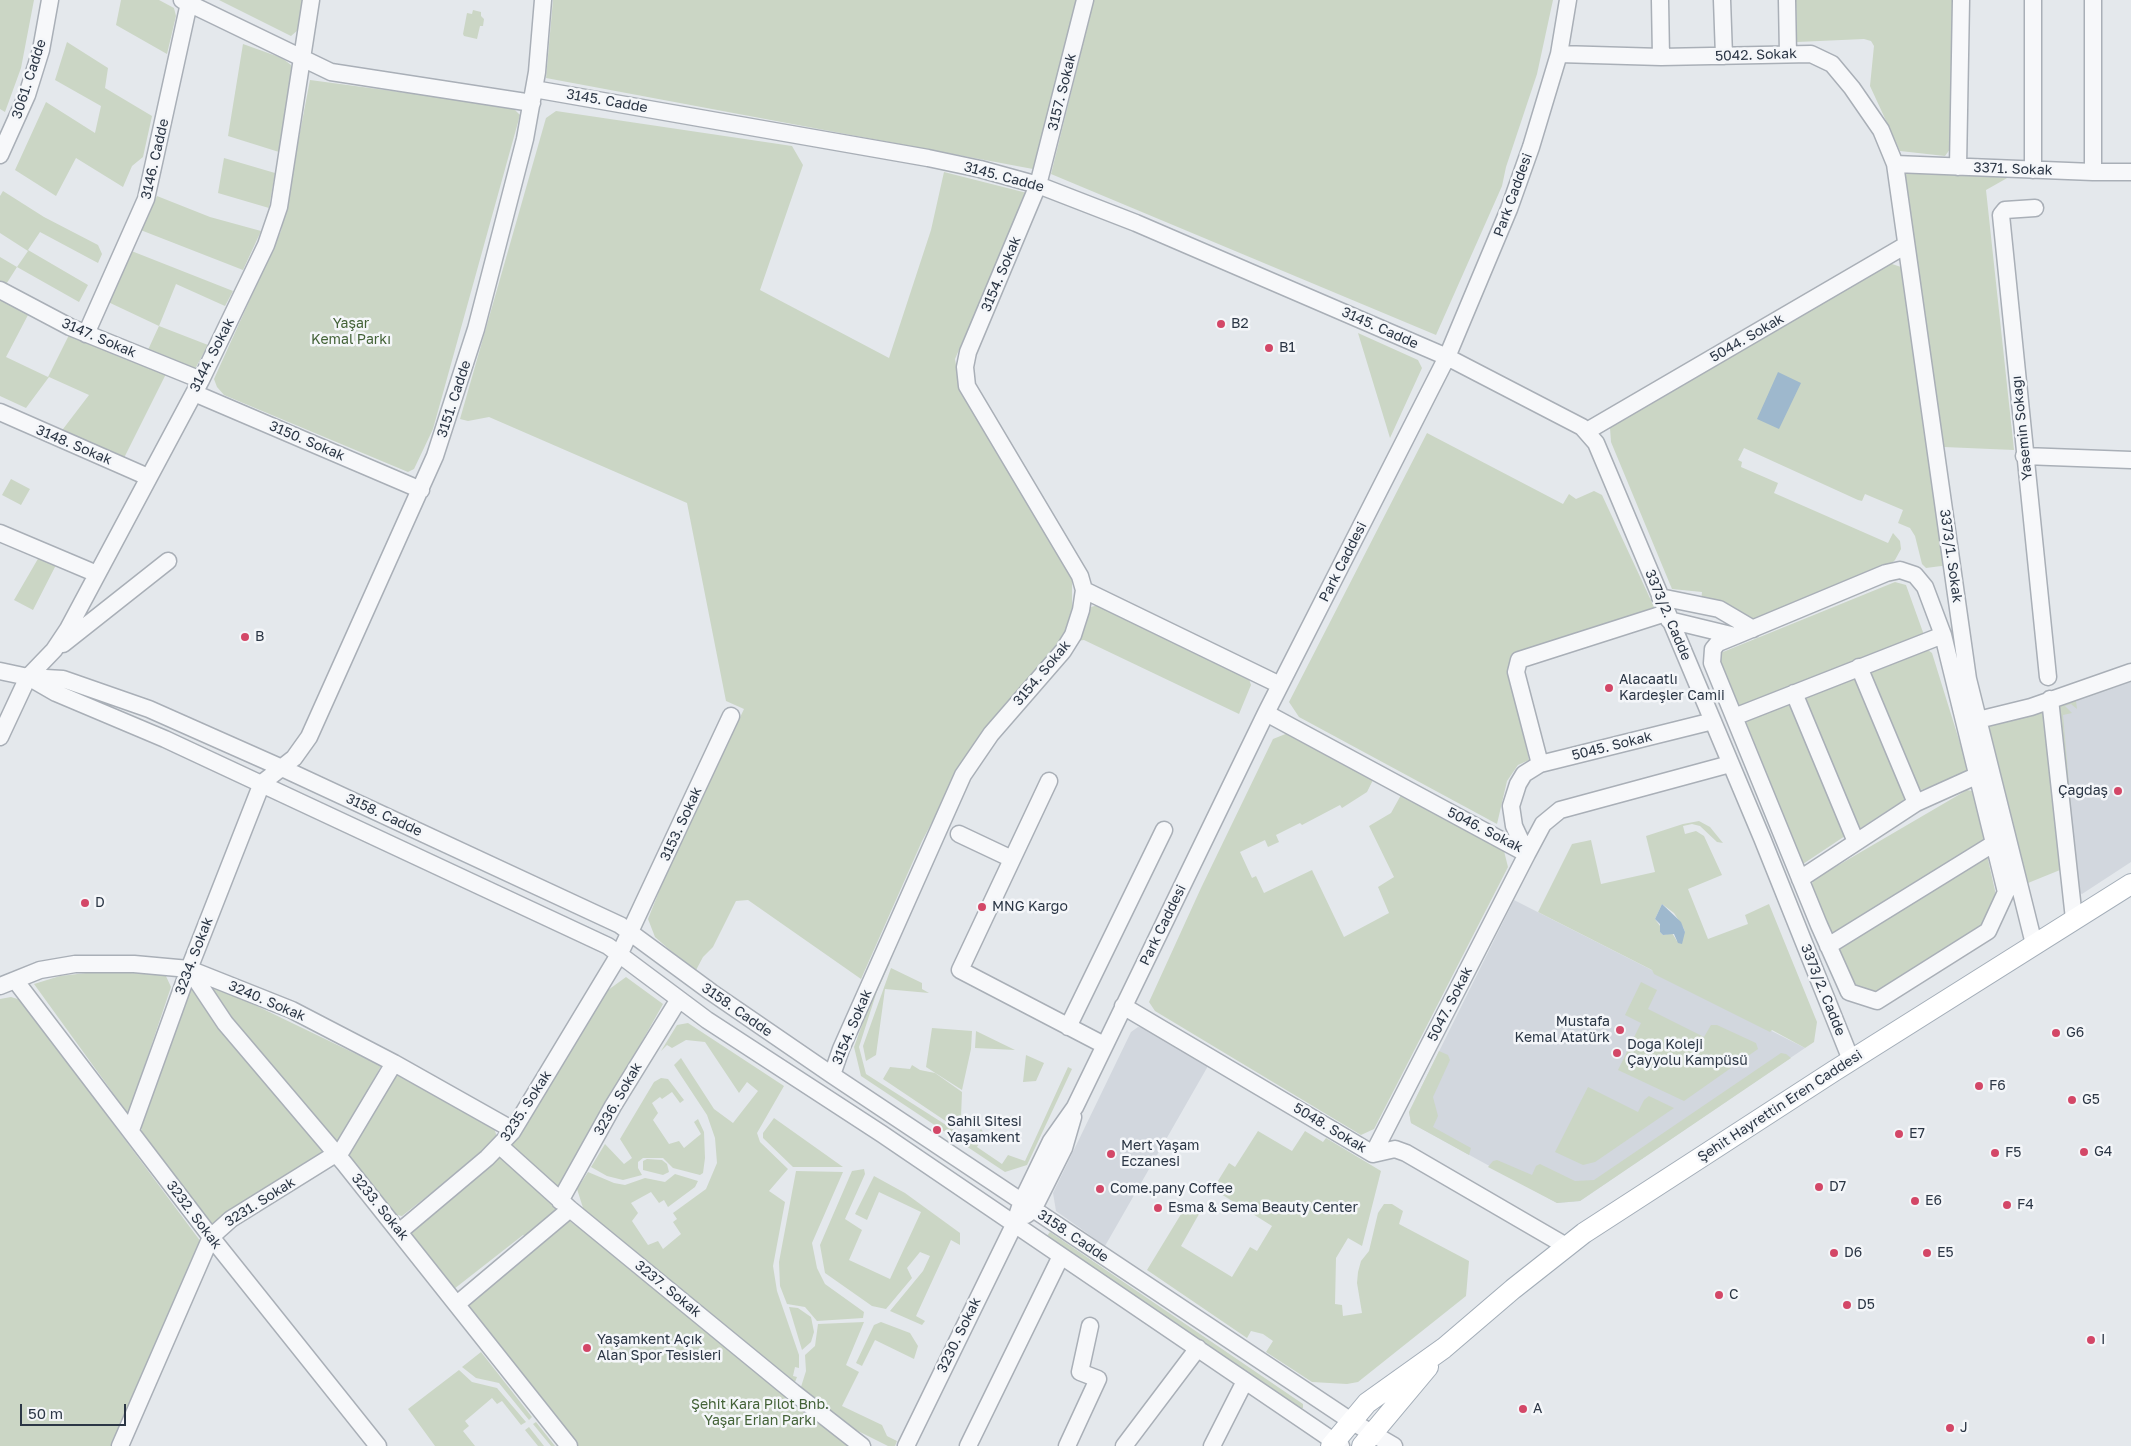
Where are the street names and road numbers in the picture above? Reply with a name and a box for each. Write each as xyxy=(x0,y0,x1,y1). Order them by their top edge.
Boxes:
street label: 3061. Cadde xyxy=(8,37,50,121)
street label: 5042. Sokak xyxy=(1715,45,1797,65)
street label: 3157. Sokak xyxy=(1044,52,1080,132)
street label: 3145. Cadde xyxy=(565,86,649,116)
street label: 3146. Cadde xyxy=(138,117,172,201)
street label: Park Caddesi xyxy=(1490,151,1536,239)
street label: 3145. Cadde xyxy=(962,158,1046,196)
street label: 3371. Sokak xyxy=(1973,159,2053,179)
street label: 3154. Sokak xyxy=(978,234,1024,314)
street label: 3145. Cadde xyxy=(1339,304,1421,352)
street label: 5044. Sokak xyxy=(1707,310,1787,366)
street label: 3147. Sokak xyxy=(59,315,139,361)
street label: 3144. Sokak xyxy=(186,315,238,395)
street label: 3151. Cadde xyxy=(434,358,474,440)
street label: Yasemin Sokağı xyxy=(2008,375,2036,481)
street label: 3150. Sokak xyxy=(267,418,347,464)
street label: 3148. Sokak xyxy=(34,421,114,469)
street label: 3373/1. Sokak xyxy=(1936,508,1966,604)
street label: Park Caddesi xyxy=(1316,519,1370,605)
street label: 3373/2. Cadde xyxy=(1641,567,1695,663)
street label: 3154. Sokak xyxy=(1010,637,1074,709)
street label: 5045. Sokak xyxy=(1570,728,1654,764)
street label: 3153. Sokak xyxy=(656,784,706,864)
street label: 3158. Cadde xyxy=(343,790,425,840)
street label: 5046. Sokak xyxy=(1444,804,1526,856)
street label: Park Caddesi xyxy=(1136,882,1190,968)
street label: 3234. Sokak xyxy=(172,915,216,997)
street label: 3373/2. Cadde xyxy=(1797,942,1849,1038)
street label: 5047. Sokak xyxy=(1424,964,1476,1044)
street label: 3240. Sokak xyxy=(226,977,308,1025)
street label: 3158. Cadde xyxy=(699,980,775,1040)
street label: 3154. Sokak xyxy=(829,987,875,1067)
street label: Şehit Hayrettin Eren Caddesi xyxy=(1694,1046,1866,1166)
street label: 3236. Sokak xyxy=(590,1059,646,1139)
street label: 3235. Sokak xyxy=(497,1067,555,1145)
street label: 5048. Sokak xyxy=(1290,1100,1370,1156)
street label: 3233. Sokak xyxy=(348,1170,412,1244)
street label: 3231. Sokak xyxy=(222,1174,298,1230)
street label: 3232. Sokak xyxy=(163,1177,225,1253)
street label: 3158. Cadde xyxy=(1034,1206,1112,1266)
street label: 3237. Sokak xyxy=(631,1257,705,1321)
street label: 3230. Sokak xyxy=(934,1295,984,1375)

